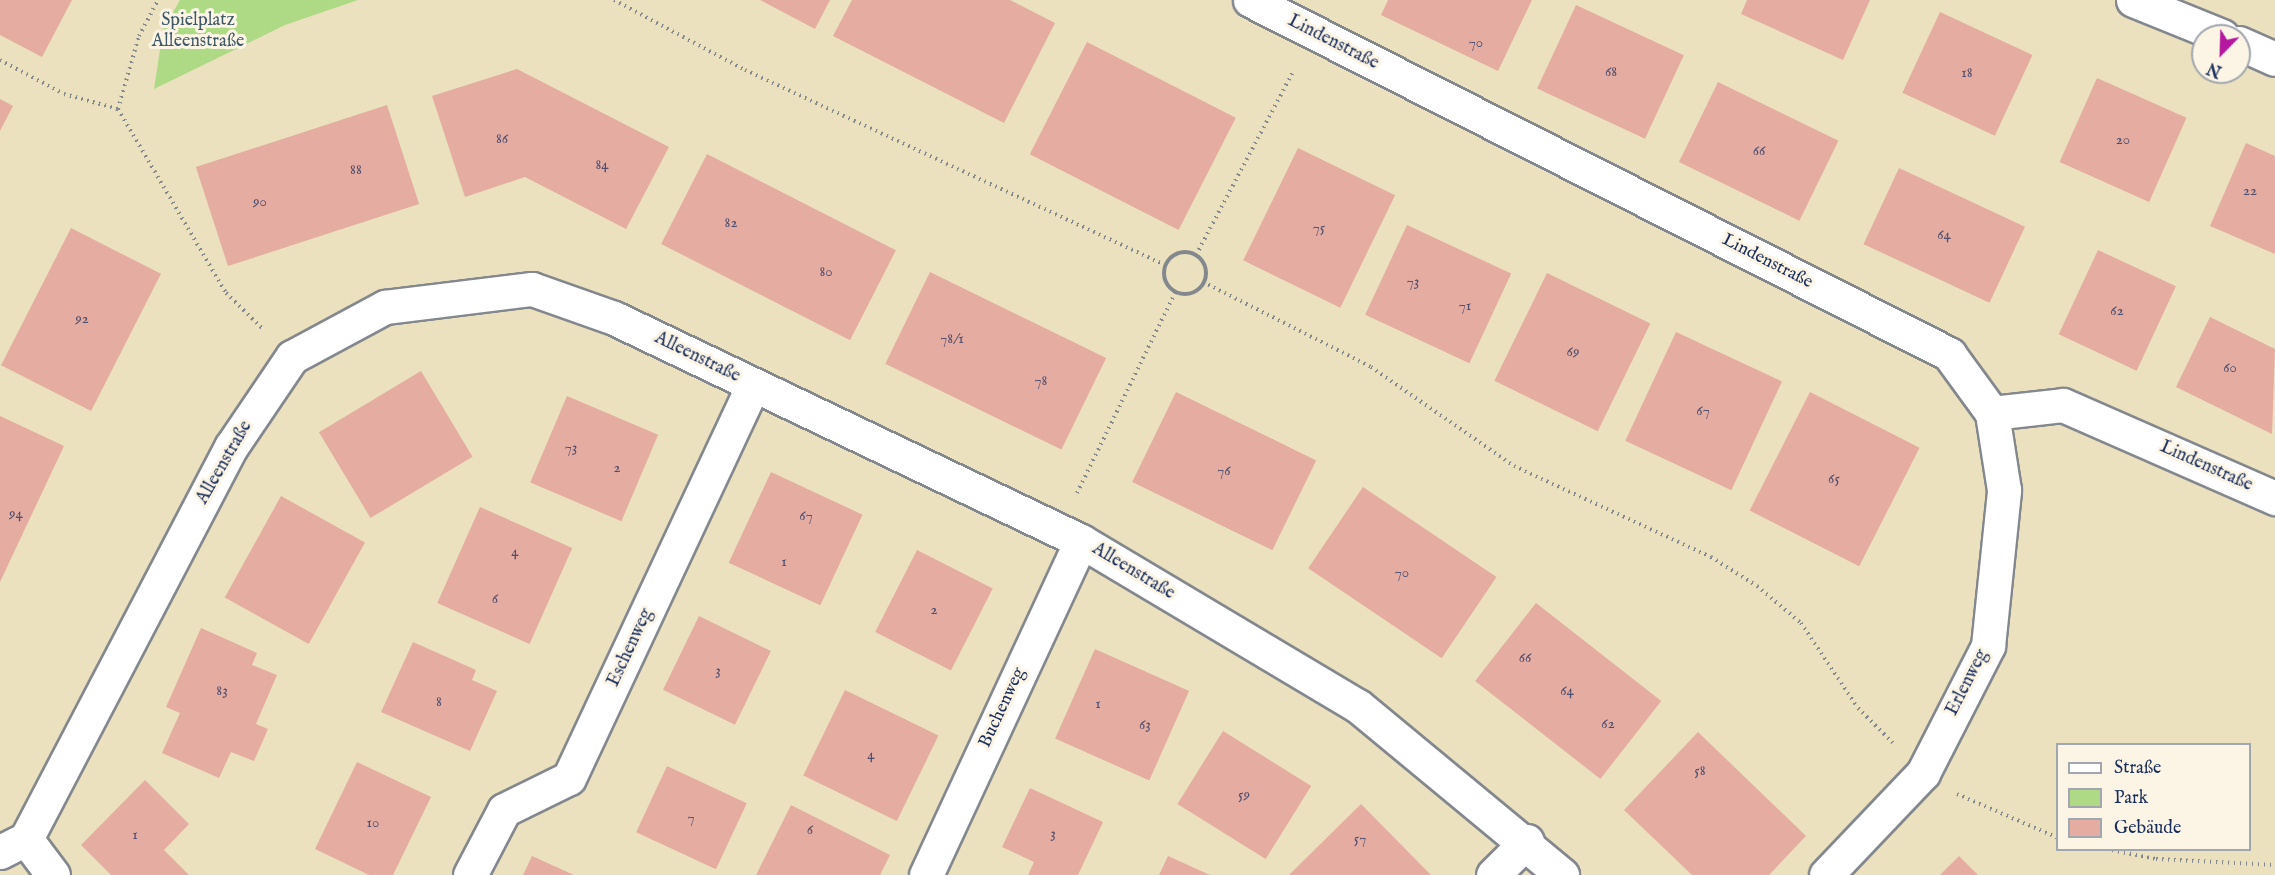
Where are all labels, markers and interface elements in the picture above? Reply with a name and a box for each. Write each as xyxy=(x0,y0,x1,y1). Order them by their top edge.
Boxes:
park label: Spielplatz Alleenstraße xyxy=(152,11,244,54)
street label: Lindenstraße xyxy=(1284,11,1382,75)
north arrow xyxy=(2191,24,2251,84)
house number: 70 xyxy=(1469,34,1483,52)
text: N xyxy=(2204,57,2225,81)
house number: 68 xyxy=(1605,63,1617,81)
house number: 18 xyxy=(1961,64,1973,82)
house number: 86 xyxy=(496,130,508,148)
house number: 20 xyxy=(2116,131,2130,149)
house number: 66 xyxy=(1753,142,1765,160)
house number: 84 xyxy=(595,156,609,174)
house number: 88 xyxy=(350,161,362,179)
house number: 22 xyxy=(2243,182,2257,200)
house number: 90 xyxy=(253,193,267,211)
house number: 82 xyxy=(725,214,737,232)
house number: 75 xyxy=(1313,219,1325,237)
house number: 64 xyxy=(1937,226,1951,244)
street label: Lindenstraße xyxy=(1718,230,1816,294)
house number: 80 xyxy=(819,263,833,281)
house number: 73 xyxy=(1407,273,1419,291)
house number: 71 xyxy=(1459,297,1471,315)
house number: 62 xyxy=(2110,302,2124,320)
house number: 92 xyxy=(75,310,89,328)
street label: Alleenstraße xyxy=(651,328,743,388)
house number: 78/1 xyxy=(940,330,964,348)
house number: 69 xyxy=(1567,343,1579,361)
house number: 60 xyxy=(2223,359,2237,377)
house number: 78 xyxy=(1035,372,1047,390)
house number: 67 xyxy=(1696,402,1710,420)
street label: Alleenstraße xyxy=(193,418,257,508)
street label: Lindenstraße xyxy=(2156,437,2256,497)
house number: 73 xyxy=(565,439,577,457)
house number: 2 xyxy=(613,459,621,477)
house number: 76 xyxy=(1217,462,1231,480)
house number: 65 xyxy=(1828,470,1840,488)
house number: 94 xyxy=(9,505,23,523)
house number: 67 xyxy=(799,507,813,525)
street label: Alleenstraße xyxy=(1088,539,1178,605)
house number: 4 xyxy=(511,543,519,561)
house number: 1 xyxy=(781,553,787,571)
house number: 70 xyxy=(1395,564,1409,582)
house number: 6 xyxy=(492,590,498,608)
house number: 2 xyxy=(930,601,938,619)
street label: Eschenweg xyxy=(604,606,658,690)
street label: Erlenweg xyxy=(1942,646,1994,720)
house number: 66 xyxy=(1519,649,1531,667)
house number: 3 xyxy=(715,662,721,680)
street label: Buchenweg xyxy=(975,664,1031,752)
house number: 83 xyxy=(216,682,228,700)
house number: 64 xyxy=(1560,682,1574,700)
house number: 8 xyxy=(436,693,442,711)
house number: 1 xyxy=(1095,695,1101,713)
house number: 62 xyxy=(1601,715,1615,733)
house number: 63 xyxy=(1139,716,1151,734)
legend xyxy=(2056,743,2251,851)
house number: 4 xyxy=(867,746,875,764)
text: Straße xyxy=(2114,757,2161,780)
house number: 58 xyxy=(1694,762,1706,780)
house number: 59 xyxy=(1238,786,1250,804)
text: Park xyxy=(2114,787,2148,810)
house number: 7 xyxy=(687,809,695,827)
house number: 10 xyxy=(367,814,379,832)
text: Gebäude xyxy=(2114,817,2181,840)
house number: 6 xyxy=(807,821,813,839)
house number: 3 xyxy=(1050,825,1056,843)
house number: 1 xyxy=(132,826,138,844)
house number: 57 xyxy=(1354,830,1366,848)

